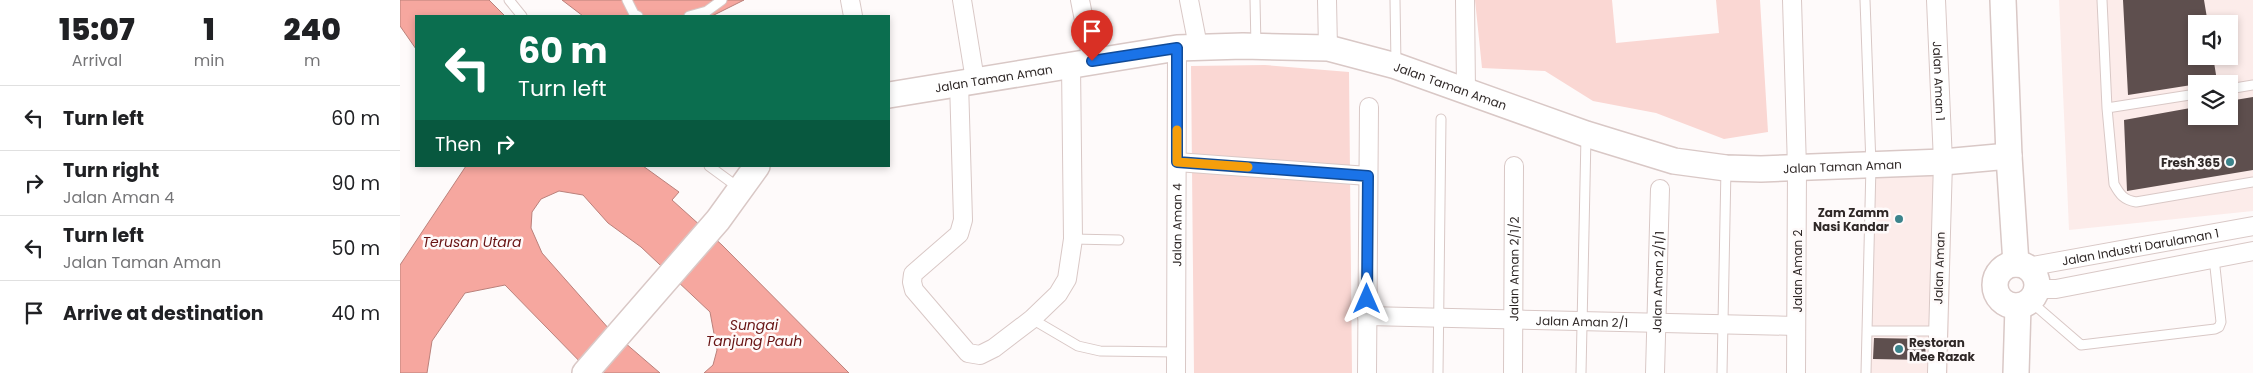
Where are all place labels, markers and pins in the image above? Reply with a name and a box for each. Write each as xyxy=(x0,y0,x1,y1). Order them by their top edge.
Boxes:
pin xyxy=(1071,10,1113,61)
place label: Fresh 365 xyxy=(2161,154,2220,171)
marker: Fresh 365 xyxy=(2224,156,2236,168)
place label: Zam Zamm Nasi Kandar xyxy=(1813,204,1889,235)
marker: Zam Zamm Nasi Kandar xyxy=(1893,213,1905,225)
place label: Restoran Mee Razak xyxy=(1909,334,1975,365)
marker: Restoran Mee Razak xyxy=(1893,343,1905,355)

